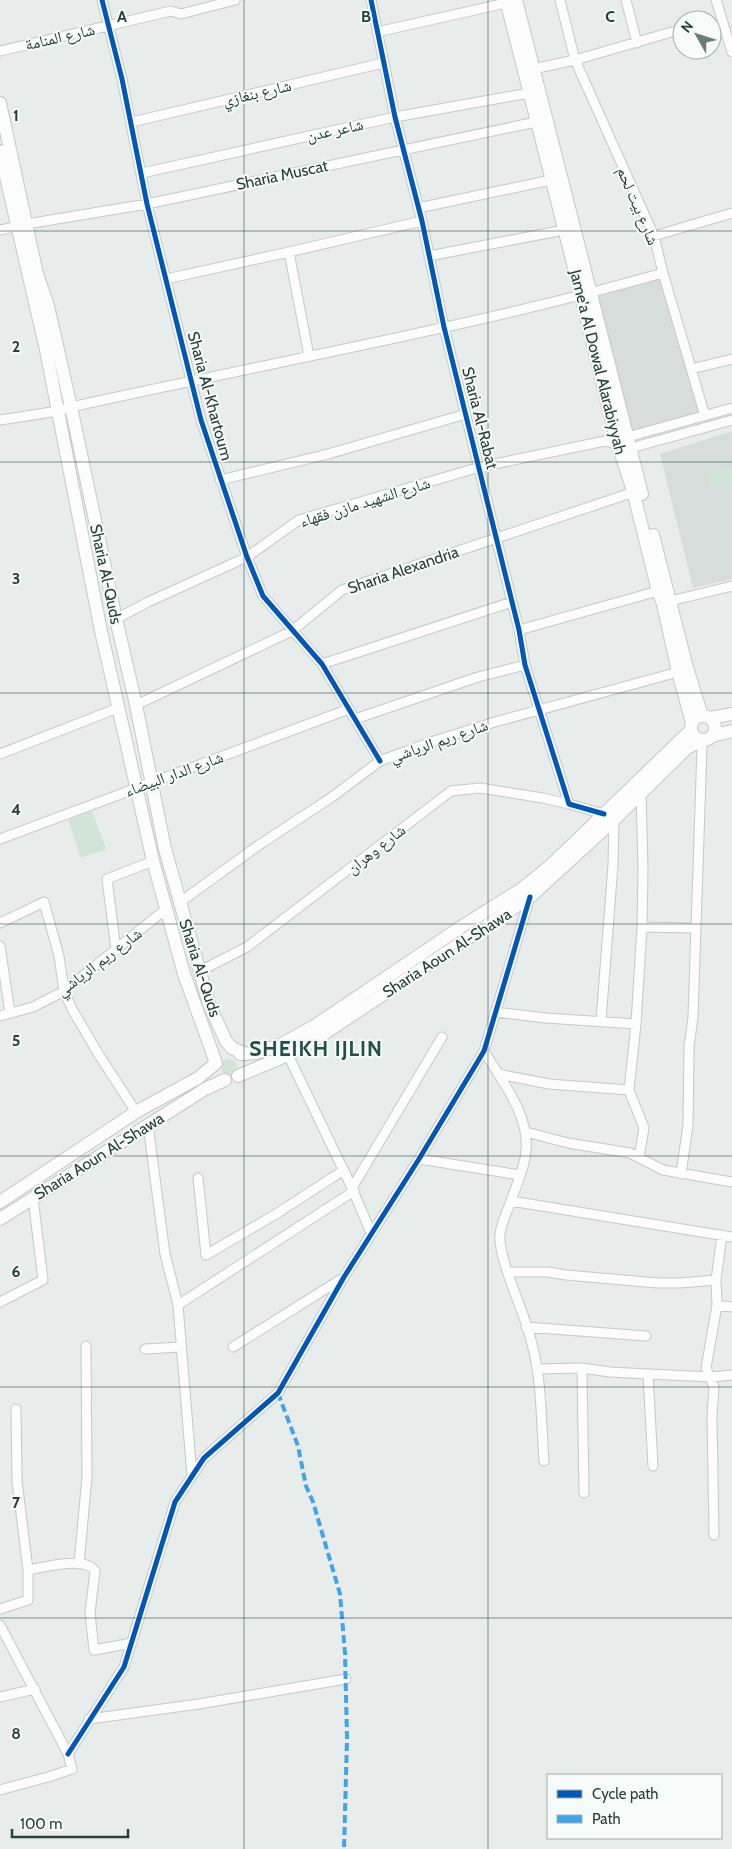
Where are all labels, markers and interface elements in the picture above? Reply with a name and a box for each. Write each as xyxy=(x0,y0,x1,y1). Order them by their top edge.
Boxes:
text: A xyxy=(117,7,127,26)
text: B xyxy=(361,7,371,26)
text: C xyxy=(605,7,615,26)
north arrow xyxy=(672,10,722,60)
text: N xyxy=(677,17,697,36)
street label: شارع المنامة xyxy=(23,20,97,55)
street label: شارع بنغازي xyxy=(221,76,294,113)
text: 1 xyxy=(13,106,19,125)
street label: شاعر عدن xyxy=(305,115,365,146)
street label: Sharia Muscat xyxy=(234,156,330,194)
street label: شارع بيت لحم xyxy=(612,164,663,248)
street label: Jame'a Al Dowal Alarabiyyah xyxy=(566,267,630,456)
street label: Sharia Al-Khartoum xyxy=(184,329,236,463)
text: 2 xyxy=(12,337,20,356)
street label: Sharia Al-Rabat xyxy=(458,365,502,472)
street label: شارع الشهيد مازن فقهاء xyxy=(297,473,433,532)
street label: Sharia Al-Quds xyxy=(86,522,126,626)
street label: Sharia Alexandria xyxy=(345,542,461,598)
text: 3 xyxy=(12,569,20,588)
street label: شارع ريم الرياشي xyxy=(387,715,492,770)
street label: شارع الدار البيضاء xyxy=(122,747,226,802)
text: 4 xyxy=(11,800,21,819)
street label: شارع وهران xyxy=(343,820,410,879)
street label: Sharia Aoun Al-Shawa xyxy=(379,904,515,1002)
street label: Sharia Al-Quds xyxy=(175,917,225,1020)
street label: شارع ريم الرياشي xyxy=(52,924,147,1003)
text: 5 xyxy=(12,1031,20,1050)
district label: SHEIKH IJLIN xyxy=(249,1036,383,1061)
street label: Sharia Aoun Al-Shawa xyxy=(31,1108,168,1204)
text: 6 xyxy=(12,1262,21,1281)
text: 7 xyxy=(12,1493,21,1512)
text: 8 xyxy=(11,1724,21,1743)
legend xyxy=(547,1774,722,1839)
text: Cycle path xyxy=(592,1785,658,1803)
scale bar xyxy=(12,1806,129,1838)
text: Path xyxy=(592,1810,621,1828)
text: 100 m xyxy=(20,1815,62,1833)

